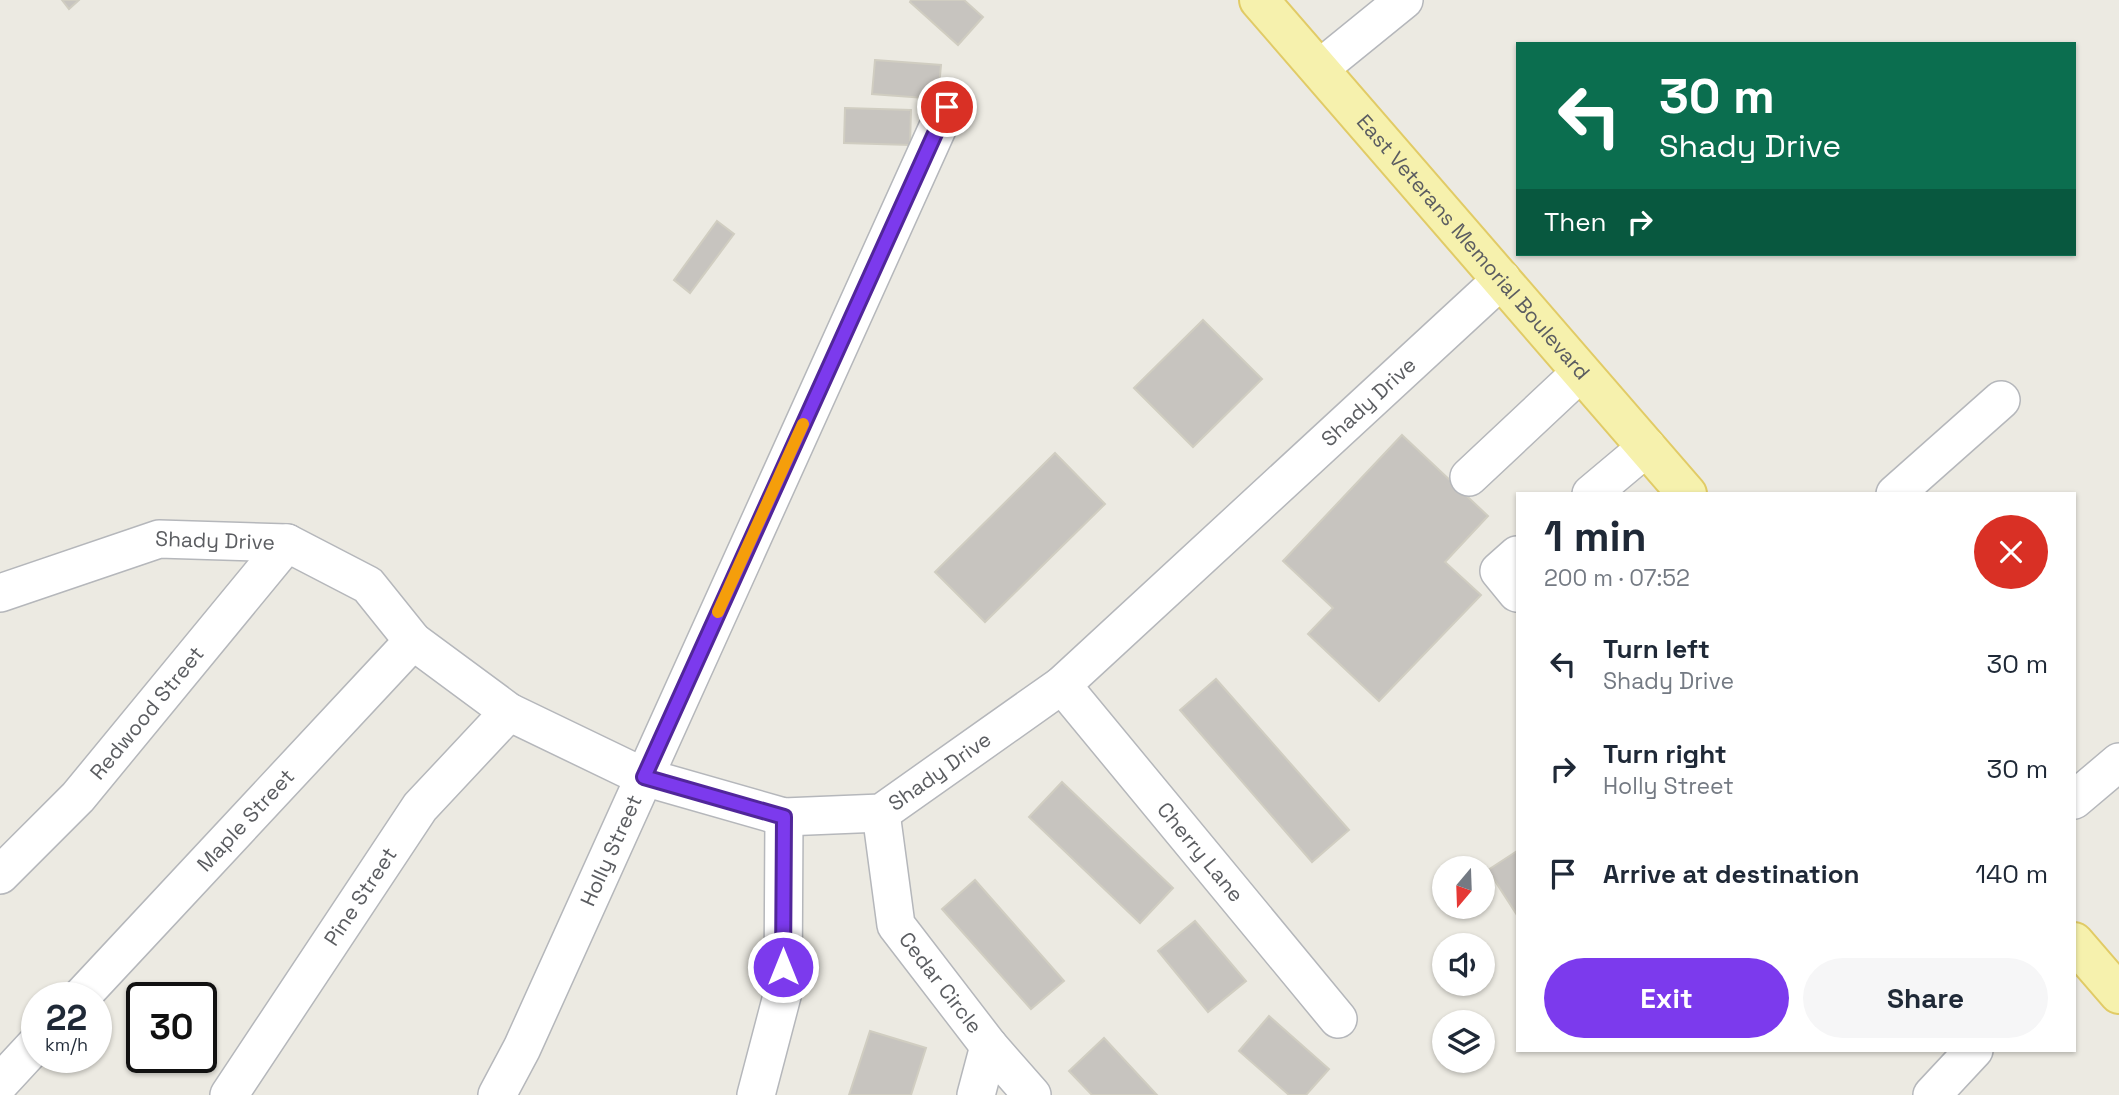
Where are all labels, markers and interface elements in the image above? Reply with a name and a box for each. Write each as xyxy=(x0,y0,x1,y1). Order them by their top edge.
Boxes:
text: 30 m xyxy=(1659,65,1775,127)
icon: left xyxy=(1544,70,1635,161)
pin xyxy=(917,77,977,137)
icon: arrive xyxy=(928,88,966,126)
street label: East Veterans Memorial Boulevard xyxy=(1351,108,1596,385)
text: Shady Drive xyxy=(1659,126,1841,166)
icon: right xyxy=(1621,203,1659,241)
text: Then xyxy=(1544,205,1607,239)
street label: Shady Drive xyxy=(1315,351,1422,452)
text: 1 min xyxy=(1544,510,1647,563)
button: close xyxy=(1974,515,2048,589)
street label: Shady Drive xyxy=(155,525,275,556)
text: 200 m · 07:52 xyxy=(1544,563,1690,593)
text: Turn left xyxy=(1603,632,1710,666)
street label: Redwood Street xyxy=(84,640,210,785)
icon: left xyxy=(1544,645,1582,683)
text: 30 m xyxy=(1987,647,2048,681)
text: Shady Drive xyxy=(1603,666,1734,696)
street label: Shady Drive xyxy=(883,725,996,817)
text: Turn right xyxy=(1603,737,1727,771)
icon: right xyxy=(1544,750,1582,788)
text: 30 m xyxy=(1987,752,2048,786)
street label: Maple Street xyxy=(191,763,300,877)
text: Holly Street xyxy=(1603,771,1734,801)
street label: Holly Street xyxy=(574,790,648,910)
street label: Cherry Lane xyxy=(1151,796,1250,907)
street label: Pine Street xyxy=(318,842,403,951)
icon: arrive xyxy=(1544,855,1582,893)
north arrow xyxy=(1432,856,1494,919)
map controls xyxy=(1432,856,1495,1073)
text: Arrive at destination xyxy=(1603,857,1860,891)
text: 140 m xyxy=(1975,857,2048,891)
street label: Cedar Circle xyxy=(893,926,989,1039)
position arrow xyxy=(746,930,820,1004)
button: sound xyxy=(1432,933,1495,996)
button: Exit xyxy=(1544,958,1789,1038)
button: Share xyxy=(1803,958,2048,1038)
speed limit sign: 30 xyxy=(126,982,217,1073)
text: 22 xyxy=(46,996,87,1040)
button: layers xyxy=(1432,1010,1495,1073)
text: km/h xyxy=(45,1033,88,1056)

